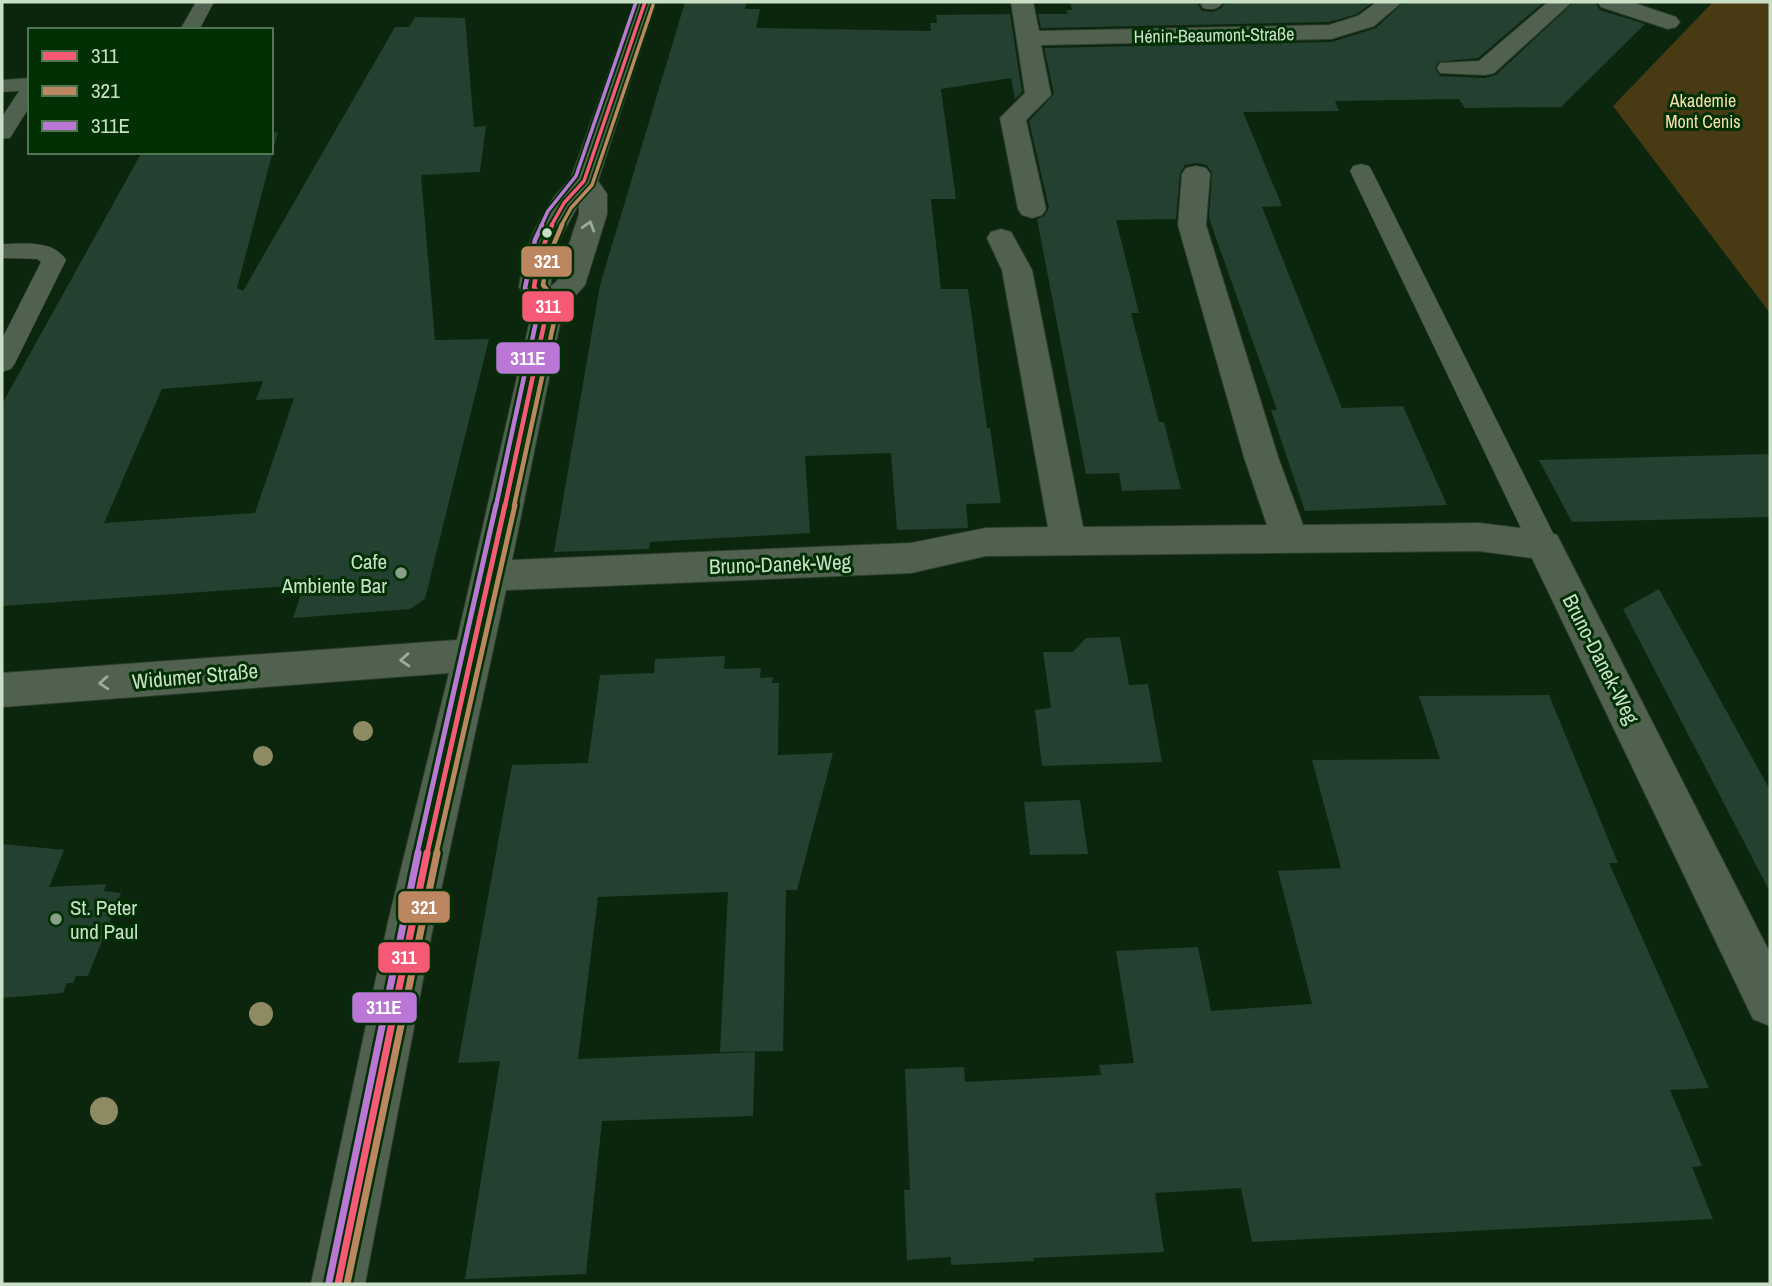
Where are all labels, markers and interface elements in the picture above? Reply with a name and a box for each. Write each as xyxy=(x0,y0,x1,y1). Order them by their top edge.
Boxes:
street label: Hénin-Beaumont-Straße xyxy=(1133,21,1295,49)
legend xyxy=(28,28,273,154)
text: 311 xyxy=(91,41,119,70)
text: 321 xyxy=(91,76,120,105)
park label: Akademie Mont Cenis xyxy=(1665,88,1741,134)
text: 311E xyxy=(91,111,130,140)
one-way arrow xyxy=(581,220,596,232)
unlabelled marker xyxy=(540,226,554,240)
line badge: 321 xyxy=(520,245,573,278)
text: 321 xyxy=(534,248,560,274)
line badge: 311 xyxy=(521,290,575,323)
text: 311 xyxy=(535,293,561,319)
line badge: 311E xyxy=(495,341,561,375)
text: 311E xyxy=(510,345,546,371)
place label: Cafe Ambiente Bar xyxy=(281,547,387,600)
street label: Bruno-Danek-Weg xyxy=(708,547,852,581)
marker: Cafe Ambiente Bar xyxy=(393,565,409,581)
street label: Bruno-Danek-Weg xyxy=(1556,589,1646,729)
one-way arrow xyxy=(399,652,410,667)
street label: Widumer Straße xyxy=(131,656,259,696)
one-way arrow xyxy=(99,676,110,691)
line badge: 321 xyxy=(397,890,451,924)
place label: St. Peter und Paul xyxy=(70,893,138,946)
text: 321 xyxy=(411,894,437,920)
marker: St. Peter und Paul xyxy=(48,911,64,927)
line badge: 311 xyxy=(377,941,431,974)
text: 311 xyxy=(391,944,417,970)
line badge: 311E xyxy=(351,991,418,1024)
text: 311E xyxy=(366,994,402,1020)

